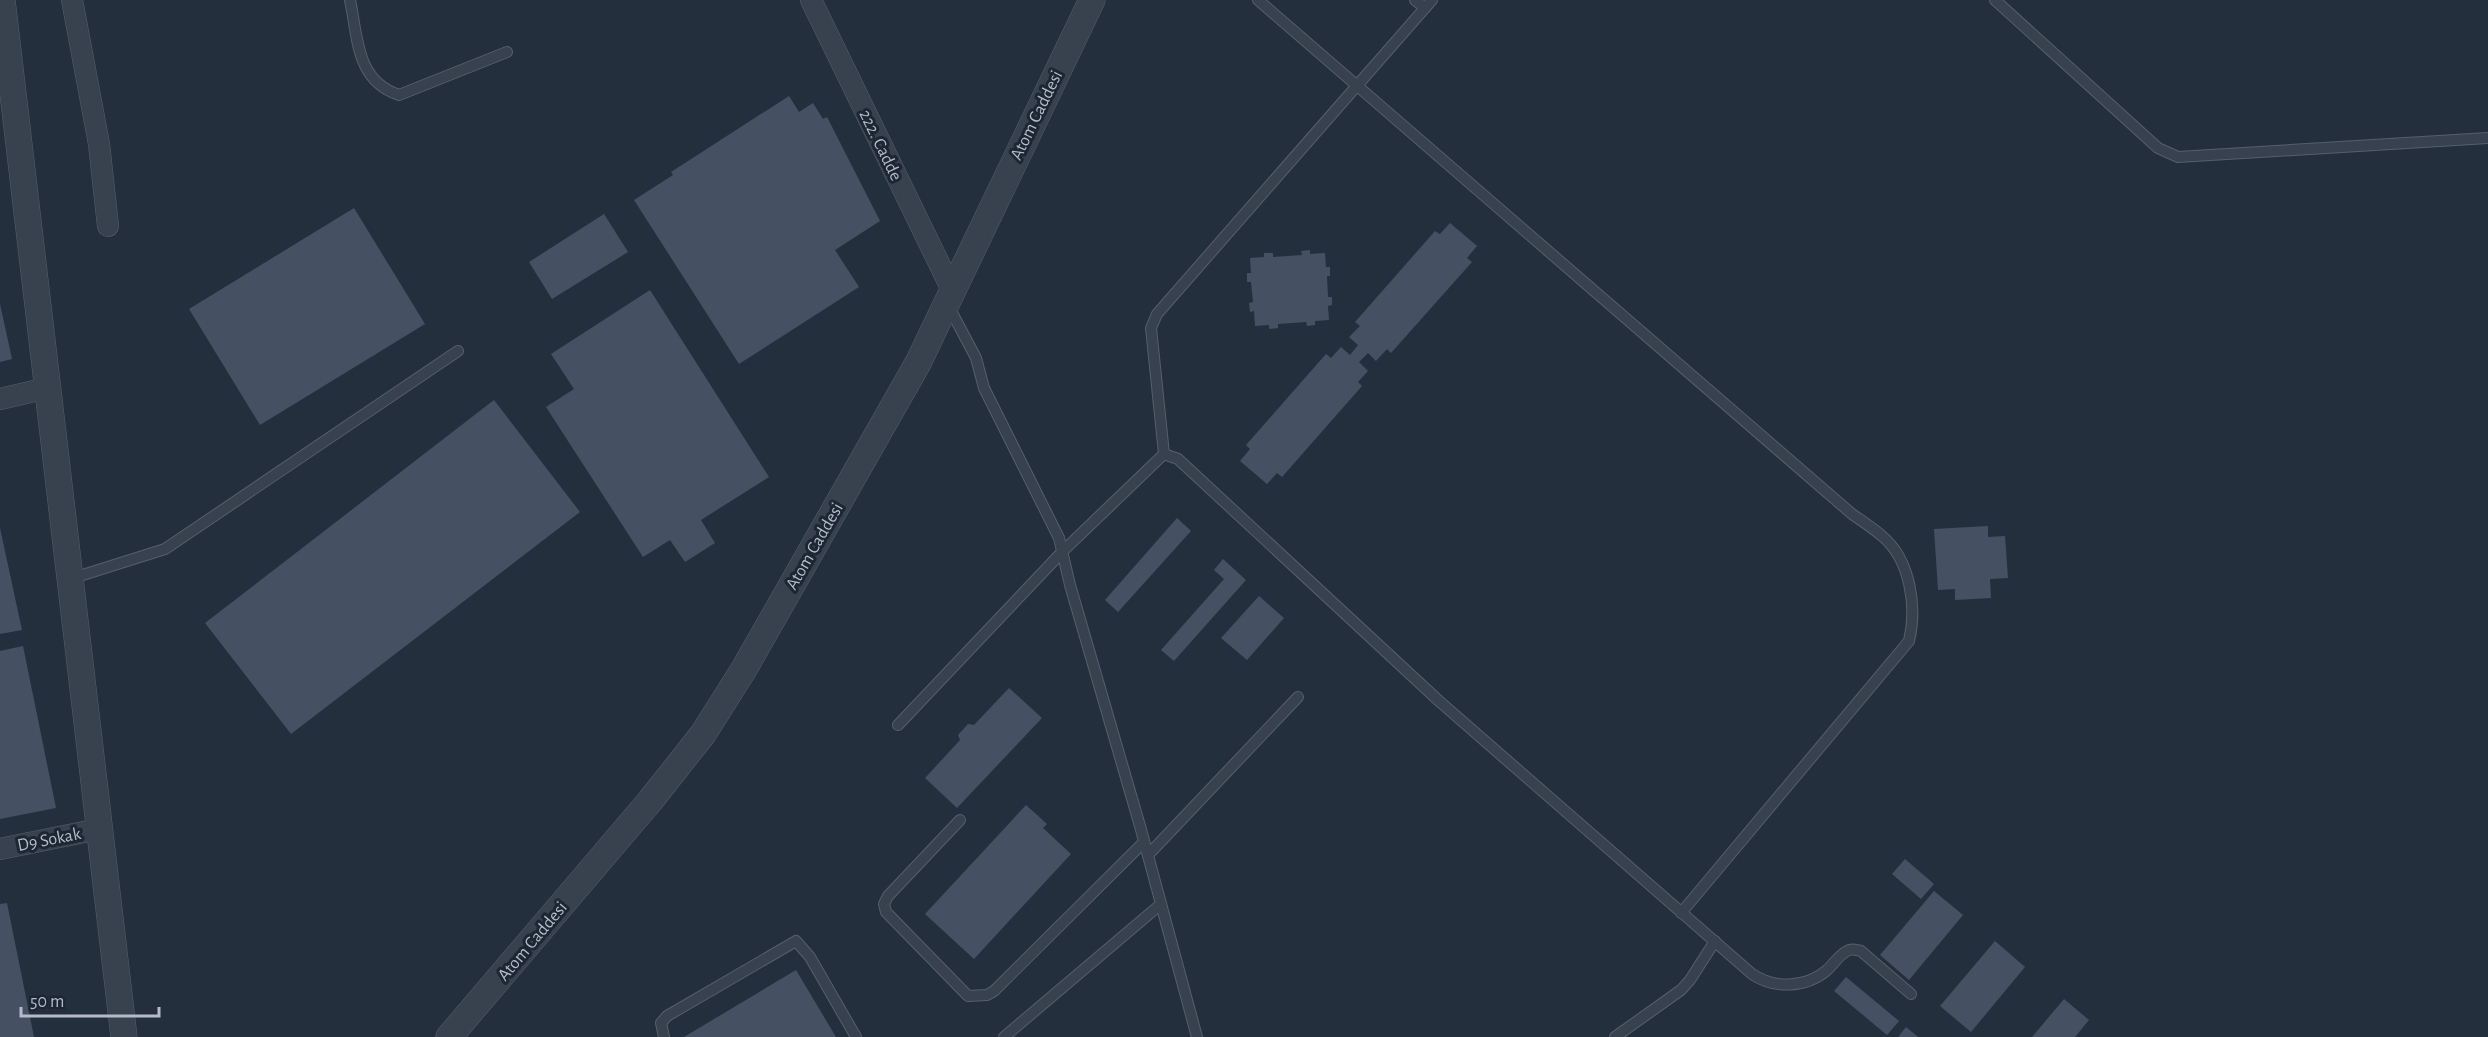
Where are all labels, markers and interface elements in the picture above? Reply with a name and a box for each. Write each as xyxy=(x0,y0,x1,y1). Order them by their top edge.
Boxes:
street label: Atom Caddesi xyxy=(1008,68,1066,163)
street label: 222. Cadde xyxy=(855,107,905,184)
street label: Atom Caddesi xyxy=(783,500,847,593)
street label: D9 Sokak xyxy=(16,825,83,855)
street label: Atom Caddesi xyxy=(495,899,571,985)
scale bar xyxy=(21,980,159,1018)
text: 50 m xyxy=(30,993,64,1011)

